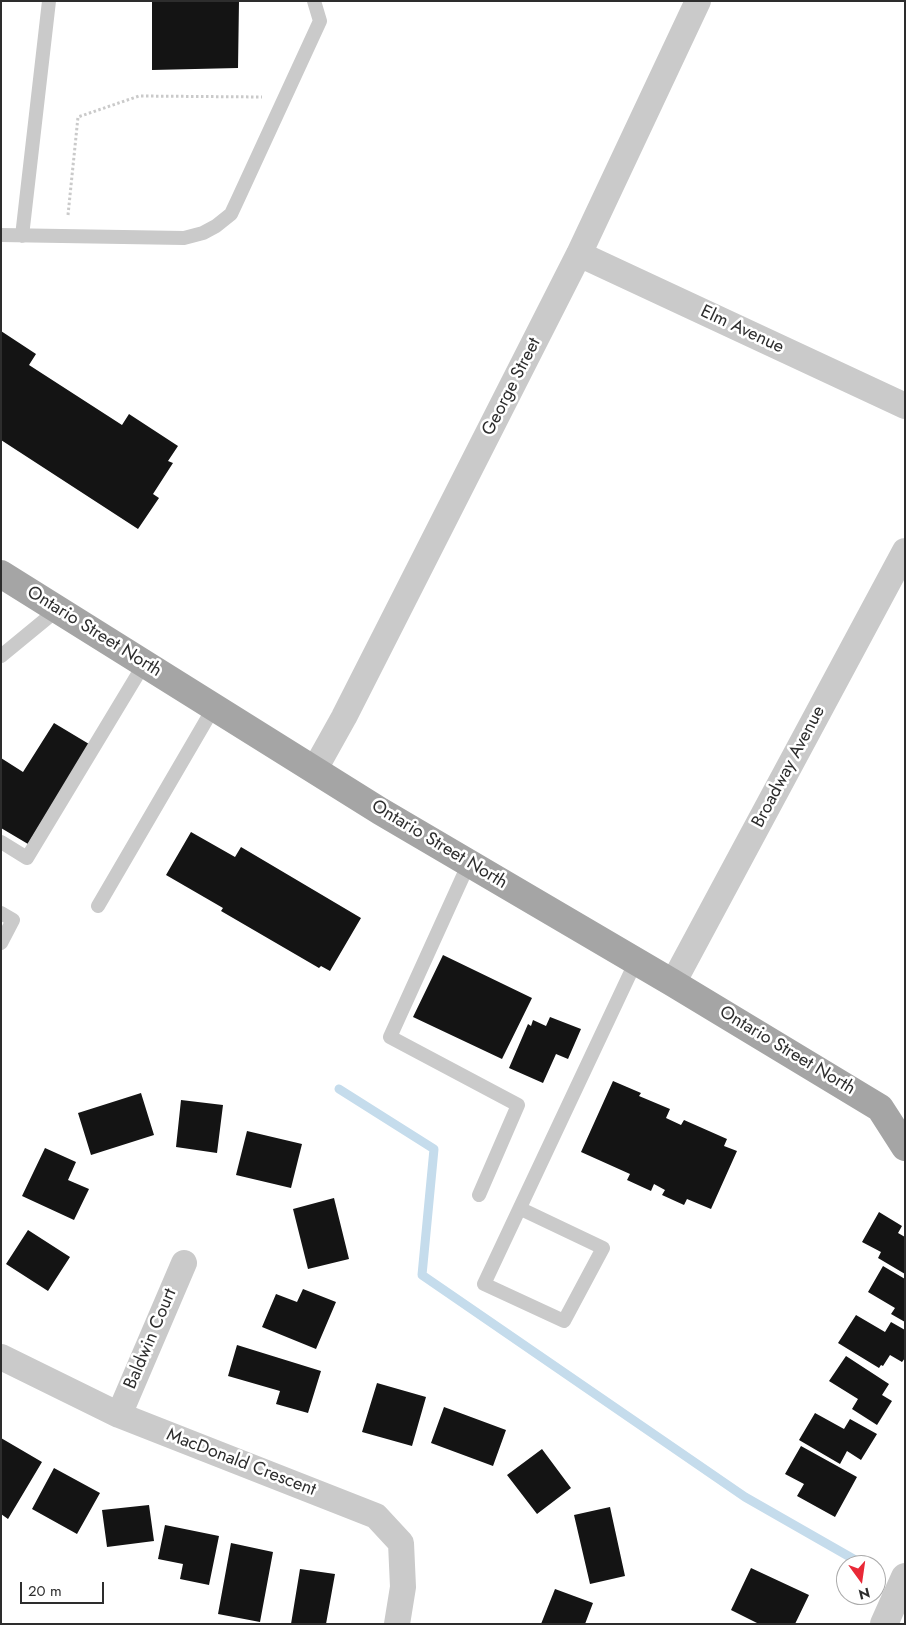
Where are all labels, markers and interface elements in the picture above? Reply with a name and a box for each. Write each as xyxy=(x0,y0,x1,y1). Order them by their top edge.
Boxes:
street label: Elm Avenue xyxy=(697,301,787,359)
street label: George Street xyxy=(478,335,546,439)
street label: Ontario Street North xyxy=(23,582,165,682)
street label: Broadway Avenue xyxy=(748,702,830,832)
street label: Ontario Street North xyxy=(367,796,511,894)
street label: Ontario Street North xyxy=(715,1002,859,1100)
street label: Baldwin Court xyxy=(120,1286,182,1392)
street label: MacDonald Crescent xyxy=(163,1425,319,1501)
north arrow xyxy=(836,1555,886,1605)
scale bar xyxy=(22,1572,106,1604)
text: 20 m xyxy=(28,1580,62,1602)
text: N xyxy=(857,1583,872,1605)

